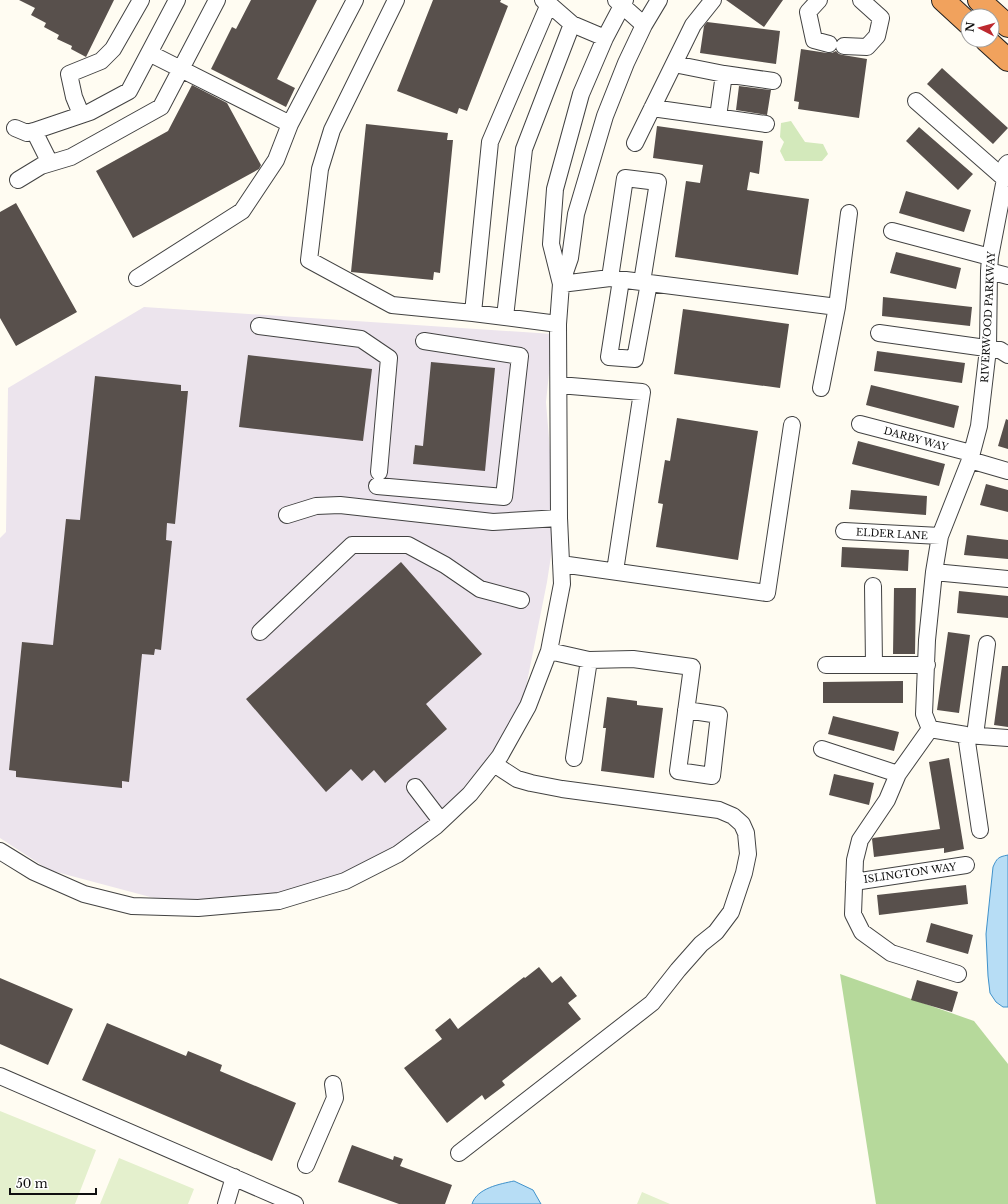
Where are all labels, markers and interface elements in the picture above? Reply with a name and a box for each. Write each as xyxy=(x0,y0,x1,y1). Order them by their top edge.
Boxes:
north arrow xyxy=(960,8,1000,48)
text: N xyxy=(963,20,978,33)
street label: RIVERWOOD PARKWAY xyxy=(978,250,998,383)
street label: DARBY WAY xyxy=(882,424,950,454)
street label: ELDER LANE xyxy=(856,526,928,542)
street label: ISLINGTON WAY xyxy=(863,860,958,886)
scale bar xyxy=(10,1170,96,1196)
text: 50 m xyxy=(16,1176,48,1191)

